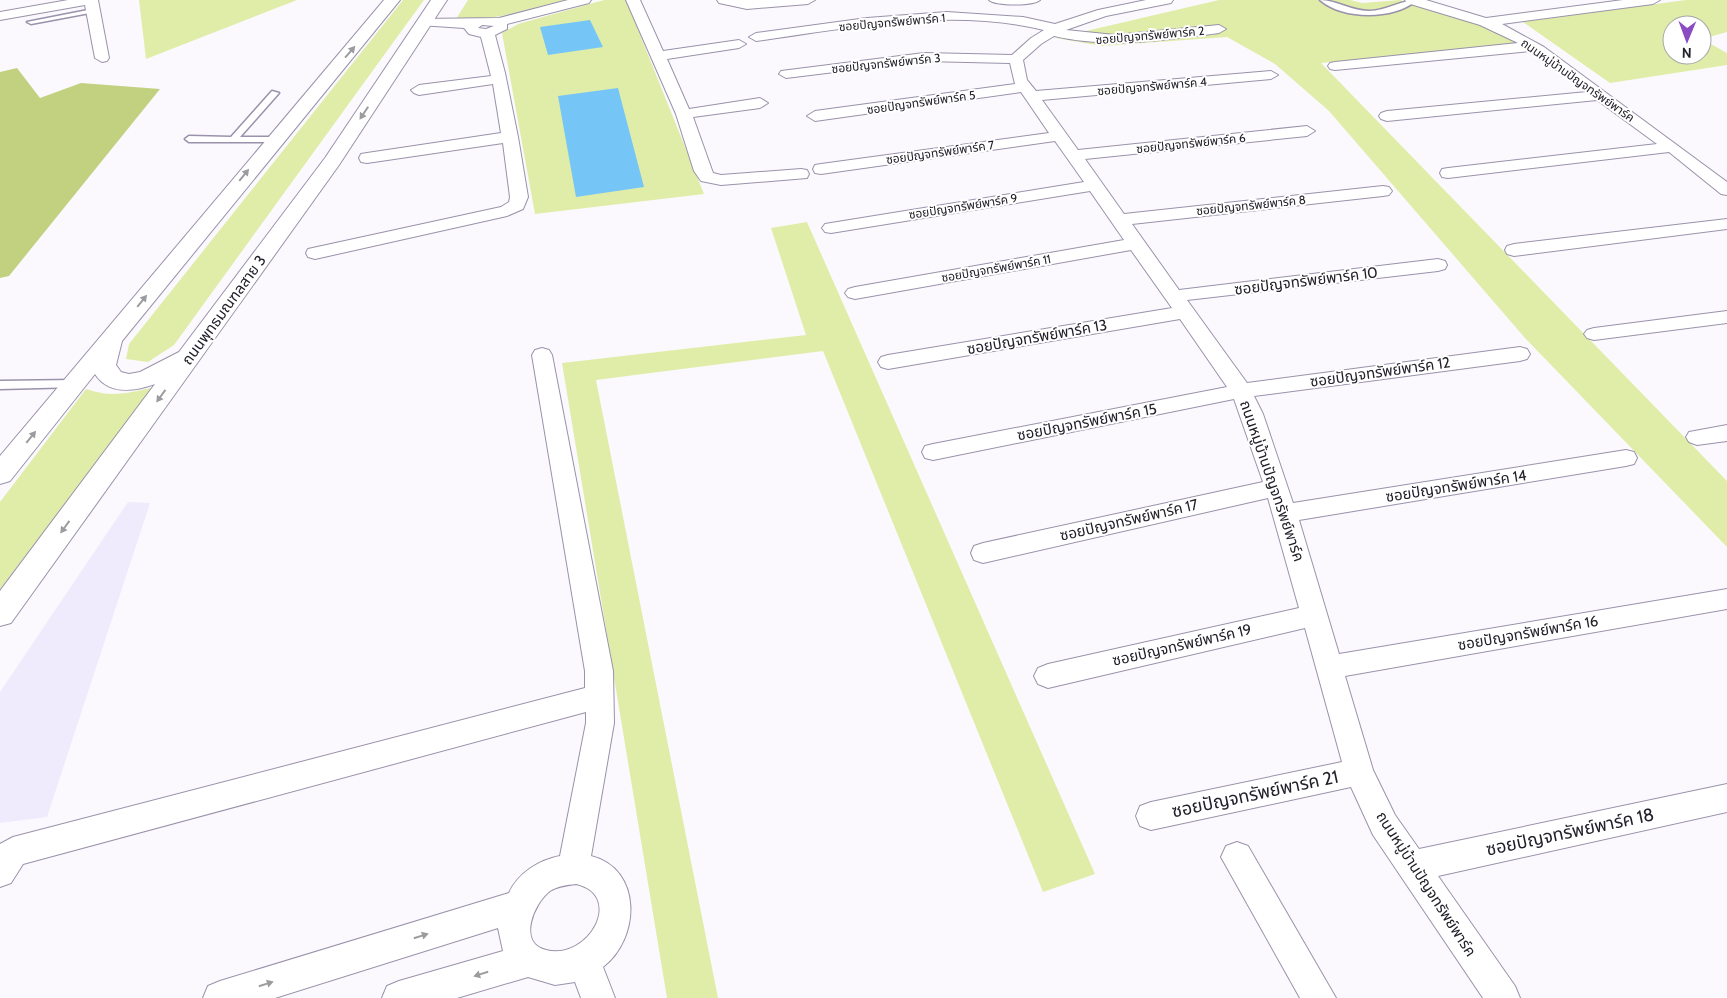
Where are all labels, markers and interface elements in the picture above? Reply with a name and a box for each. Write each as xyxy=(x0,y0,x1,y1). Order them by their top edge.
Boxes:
street label: ซอยปัญจทรัพย์พาร์ค 1 xyxy=(838,10,946,34)
north arrow xyxy=(1662,15,1712,65)
street label: ซอยปัญจทรัพย์พาร์ค 2 xyxy=(1095,23,1205,47)
street label: ถนนหมู่บ้านปัญจทรัพย์พาร์ค xyxy=(1518,35,1638,125)
text: N xyxy=(1682,44,1692,62)
one-way arrow xyxy=(344,45,355,58)
street label: ซอยปัญจทรัพย์พาร์ค 3 xyxy=(831,50,941,76)
street label: ซอยปัญจทรัพย์พาร์ค 4 xyxy=(1097,74,1207,98)
street label: ซอยปัญจทรัพย์พาร์ค 5 xyxy=(866,87,976,117)
one-way arrow xyxy=(359,107,369,120)
street label: ซอยปัญจทรัพย์พาร์ค 6 xyxy=(1136,130,1247,156)
street label: ซอยปัญจทรัพย์พาร์ค 7 xyxy=(885,137,995,167)
one-way arrow xyxy=(239,169,250,182)
street label: ซอยปัญจทรัพย์พาร์ค 9 xyxy=(908,190,1019,222)
street label: ซอยปัญจทรัพย์พาร์ค 8 xyxy=(1195,192,1307,218)
street label: ซอยปัญจทรัพย์พาร์ค 11 xyxy=(940,251,1052,285)
street label: ถนนพุทธมณฑลสาย 3 xyxy=(178,252,270,368)
street label: ซอยปัญจทรัพย์พาร์ค 10 xyxy=(1233,263,1379,299)
one-way arrow xyxy=(136,295,147,308)
street label: ซอยปัญจทรัพย์พาร์ค 13 xyxy=(966,316,1108,358)
street label: ซอยปัญจทรัพย์พาร์ค 12 xyxy=(1309,353,1451,391)
one-way arrow xyxy=(156,389,166,403)
street label: ถนนหมู่บ้านปัญจทรัพย์พาร์ค xyxy=(1236,398,1308,564)
street label: ซอยปัญจทรัพย์พาร์ค 15 xyxy=(1016,400,1158,444)
one-way arrow xyxy=(25,431,36,443)
street label: ซอยปัญจทรัพย์พาร์ค 14 xyxy=(1384,466,1528,506)
street label: ซอยปัญจทรัพย์พาร์ค 17 xyxy=(1058,495,1200,545)
one-way arrow xyxy=(60,520,70,534)
street label: ซอยปัญจทรัพย์พาร์ค 16 xyxy=(1456,612,1600,654)
street label: ซอยปัญจทรัพย์พาร์ค 19 xyxy=(1111,620,1253,670)
street label: ซอยปัญจทรัพย์พาร์ค 21 xyxy=(1170,766,1340,822)
street label: ซอยปัญจทรัพย์พาร์ค 18 xyxy=(1484,803,1656,861)
street label: ถนนหมู่บ้านปัญจทรัพย์พาร์ค xyxy=(1372,808,1480,960)
one-way arrow xyxy=(414,932,429,939)
one-way arrow xyxy=(474,970,489,978)
one-way arrow xyxy=(259,979,274,987)

